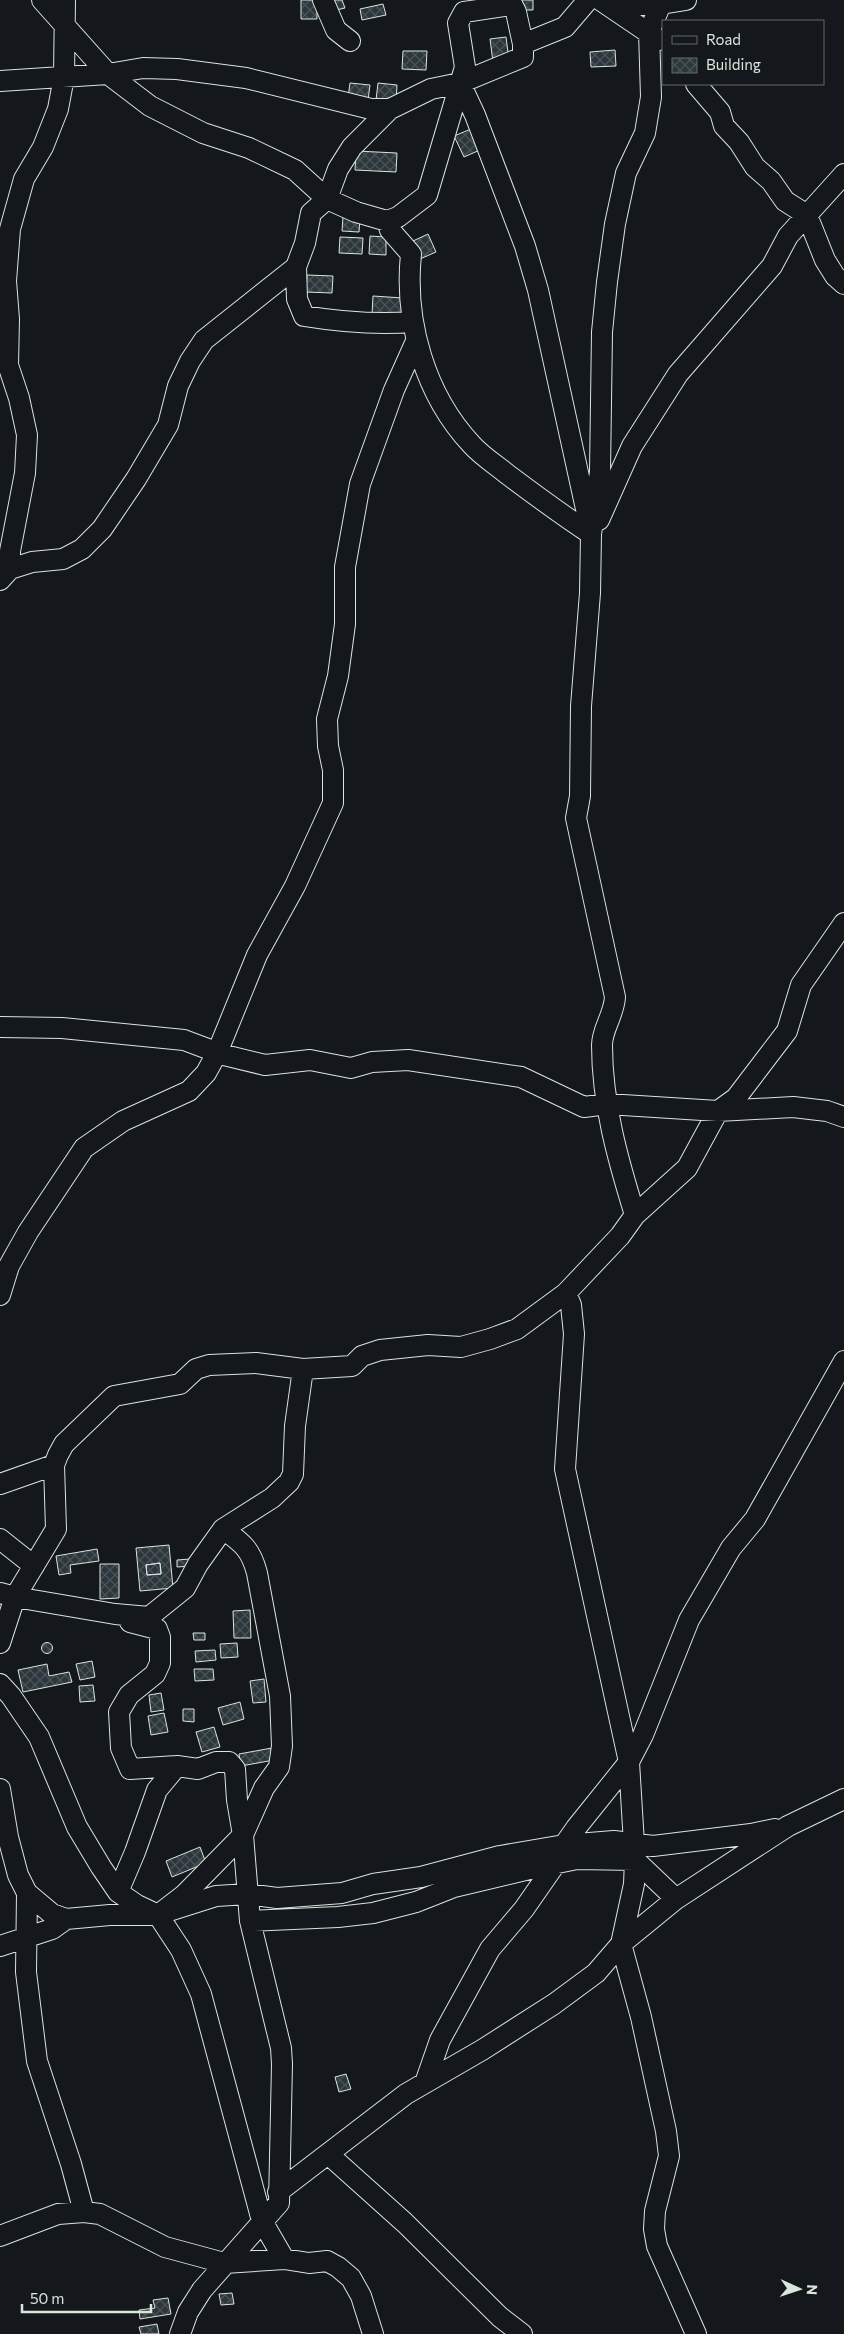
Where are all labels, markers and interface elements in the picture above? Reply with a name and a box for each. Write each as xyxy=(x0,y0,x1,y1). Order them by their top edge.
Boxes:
legend xyxy=(662,20,824,85)
text: Road xyxy=(706,30,741,48)
text: Building xyxy=(706,55,761,73)
north arrow xyxy=(774,2264,824,2314)
scale bar xyxy=(22,2282,151,2314)
text: N xyxy=(804,2284,821,2295)
text: 50 m xyxy=(30,2289,64,2307)

